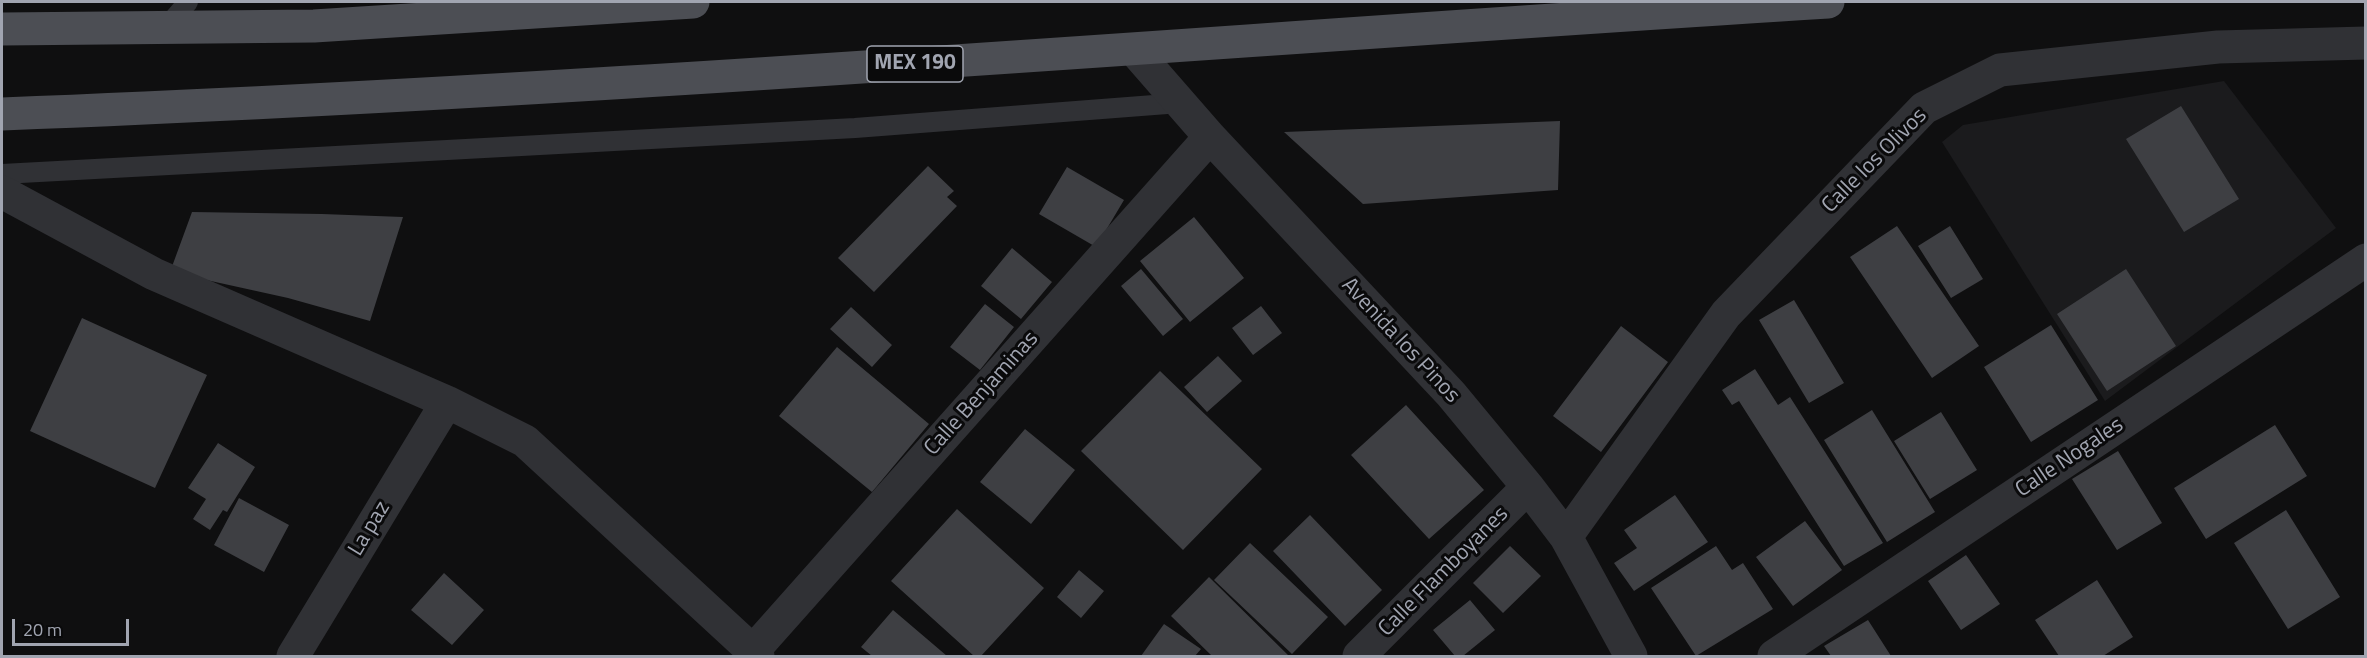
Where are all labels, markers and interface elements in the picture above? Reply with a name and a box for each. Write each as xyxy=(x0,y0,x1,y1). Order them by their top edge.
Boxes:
road number: MEX 190 xyxy=(867,46,963,82)
street label: Calle los Olivos xyxy=(1817,103,1933,219)
street label: Avenida los Pinos xyxy=(1335,273,1465,409)
street label: Calle Benjaminas xyxy=(919,327,1045,461)
street label: Calle Nogales xyxy=(2011,412,2129,504)
street label: La paz xyxy=(343,497,397,561)
street label: Calle Flamboyanes xyxy=(1374,502,1514,642)
scale bar xyxy=(15,607,132,645)
text: 20 m xyxy=(23,616,62,643)

